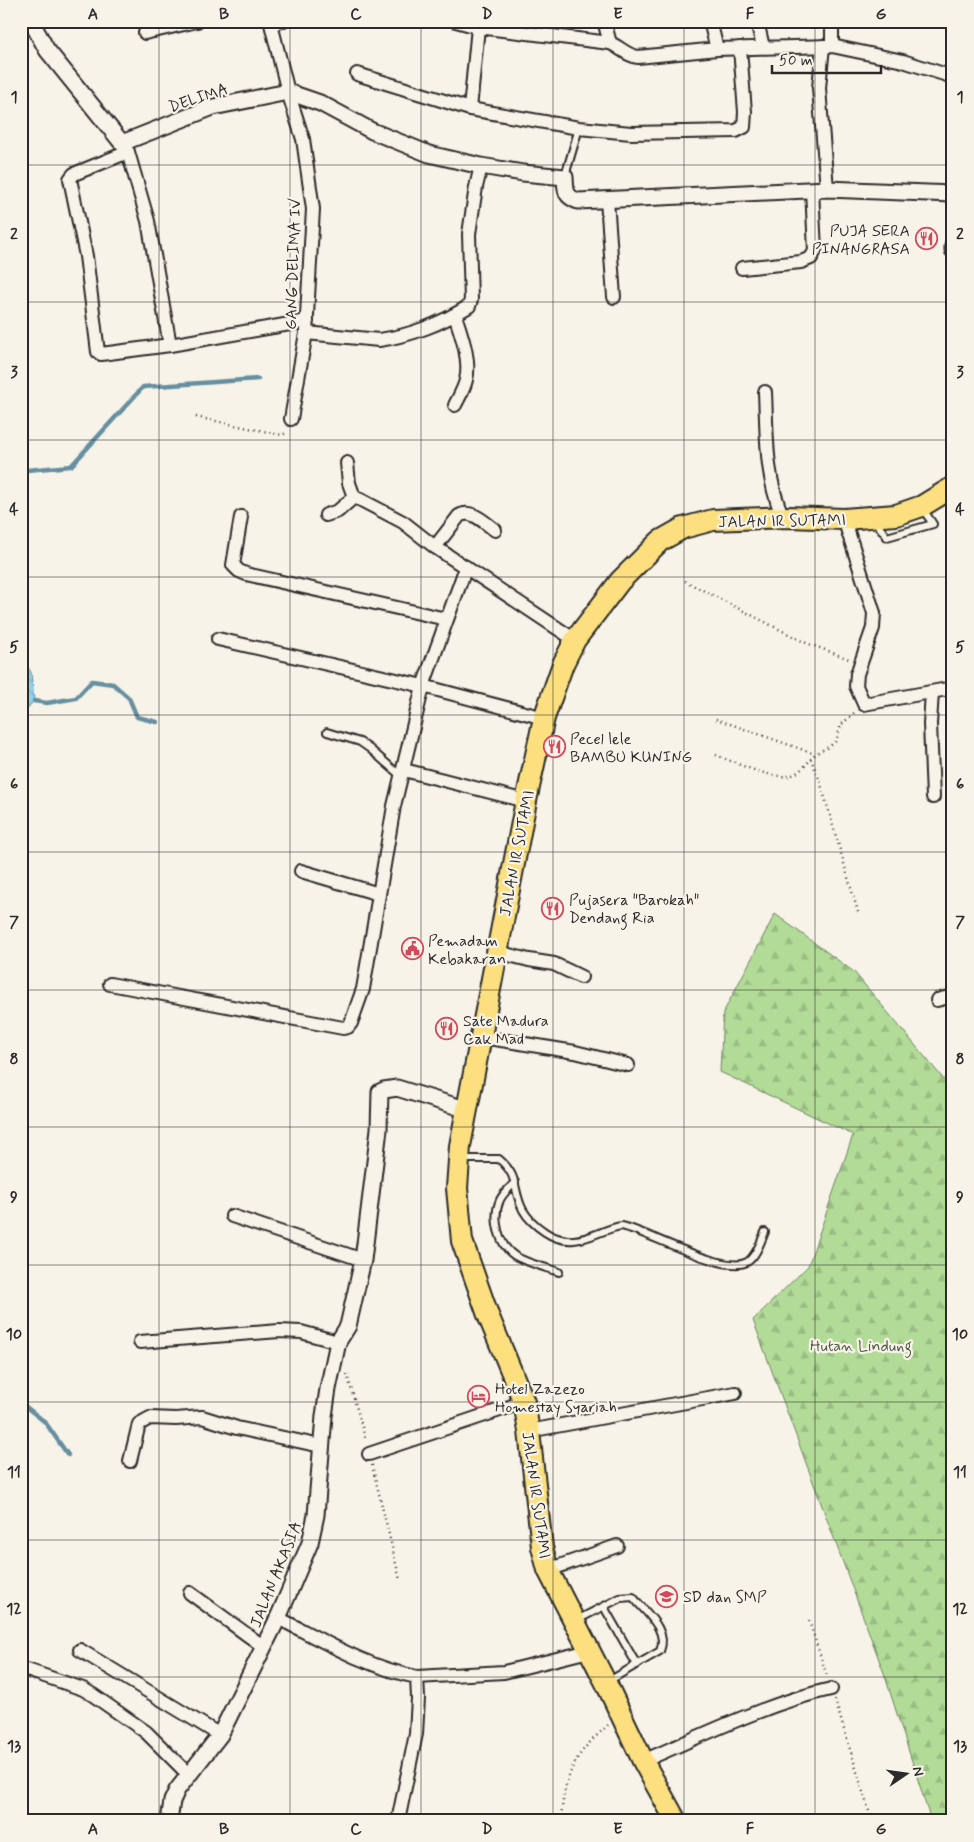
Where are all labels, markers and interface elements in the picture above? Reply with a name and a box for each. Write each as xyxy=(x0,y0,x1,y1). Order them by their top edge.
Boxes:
text: A xyxy=(88,4,98,25)
text: B xyxy=(219,4,229,25)
text: C xyxy=(350,4,362,25)
text: D xyxy=(481,4,493,25)
text: E xyxy=(613,4,623,25)
text: F xyxy=(746,4,755,25)
text: G xyxy=(876,4,887,25)
scale bar xyxy=(772,42,880,74)
text: 50 m xyxy=(779,51,813,71)
street label: DELIMA xyxy=(166,79,231,118)
text: 1 xyxy=(10,87,18,108)
text: 1 xyxy=(956,87,964,108)
street label: GANG DELIMA IV xyxy=(281,198,306,330)
place label: PUJA SERA PINANGRASA xyxy=(812,221,910,260)
text: 2 xyxy=(10,224,18,245)
text: 2 xyxy=(956,224,964,245)
restaurant icon: PUJA SERA PINANGRASA xyxy=(914,227,938,251)
text: 3 xyxy=(10,362,18,383)
text: 3 xyxy=(956,362,964,383)
text: 4 xyxy=(9,499,19,520)
text: 4 xyxy=(955,499,965,520)
street label: JALAN IR SUTAMI xyxy=(718,510,846,533)
text: 5 xyxy=(9,637,19,658)
text: 5 xyxy=(955,637,965,658)
place label: Pecel lele BAMBU KUNING xyxy=(570,729,692,768)
restaurant icon: Pecel lele BAMBU KUNING xyxy=(542,735,566,759)
text: 6 xyxy=(10,774,18,795)
text: 6 xyxy=(956,774,964,795)
street label: JALAN IR SUTAMI xyxy=(495,789,540,918)
place label: Pujasera "Barokah" Dendang Ria xyxy=(569,890,699,930)
restaurant icon: Pujasera "Barokah" Dendang Ria xyxy=(541,896,565,920)
text: 7 xyxy=(9,912,19,933)
text: 7 xyxy=(955,912,965,933)
place label: Pemadam Kebakaran xyxy=(428,931,506,970)
public building icon: Pemadam Kebakaran xyxy=(400,937,424,961)
place label: Sate Madura Cak Mad xyxy=(463,1011,549,1050)
restaurant icon: Sate Madura Cak Mad xyxy=(435,1017,459,1041)
text: 8 xyxy=(9,1049,19,1070)
text: 8 xyxy=(955,1049,965,1070)
text: 9 xyxy=(10,1187,18,1208)
text: 9 xyxy=(956,1187,964,1208)
text: 10 xyxy=(6,1324,22,1345)
text: 10 xyxy=(952,1324,968,1345)
park label: Hutan Lindung xyxy=(810,1336,912,1358)
place label: Hotel Zazezo Homestay Syariah xyxy=(495,1379,617,1418)
hotel icon: Hotel Zazezo Homestay Syariah xyxy=(467,1385,491,1409)
street label: JALAN IR SUTAMI xyxy=(516,1430,555,1560)
text: 11 xyxy=(7,1462,21,1483)
text: 11 xyxy=(953,1462,967,1483)
street label: JALAN AKASIA xyxy=(246,1518,307,1631)
school or university icon: SD dan SMP xyxy=(655,1584,679,1608)
place label: SD dan SMP xyxy=(683,1587,767,1608)
text: 12 xyxy=(6,1599,22,1620)
text: 12 xyxy=(952,1599,968,1620)
text: 13 xyxy=(7,1736,21,1757)
text: 13 xyxy=(953,1736,967,1757)
north arrow xyxy=(882,1750,932,1800)
text: N xyxy=(908,1765,928,1778)
text: A xyxy=(88,1819,98,1840)
text: B xyxy=(219,1819,229,1840)
text: C xyxy=(350,1819,362,1840)
text: D xyxy=(481,1819,493,1840)
text: E xyxy=(613,1819,623,1840)
text: F xyxy=(746,1819,755,1840)
text: G xyxy=(876,1819,887,1840)

